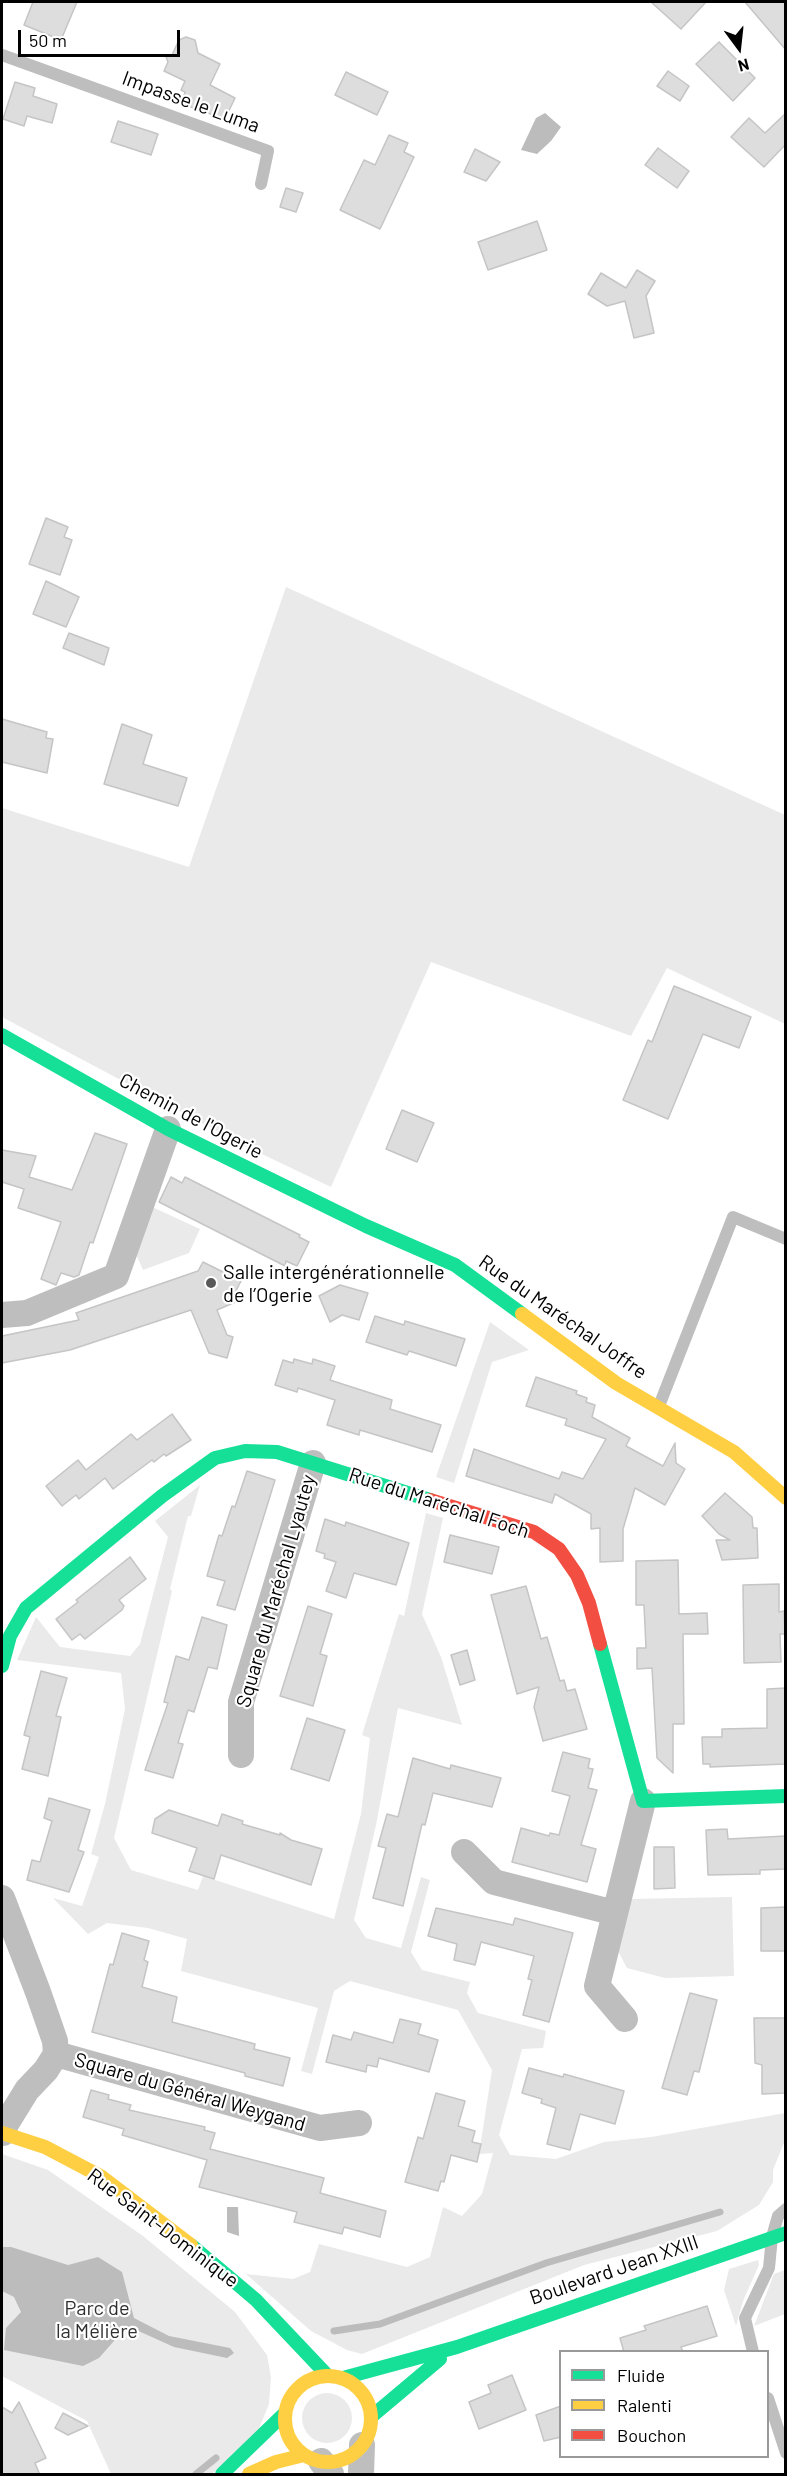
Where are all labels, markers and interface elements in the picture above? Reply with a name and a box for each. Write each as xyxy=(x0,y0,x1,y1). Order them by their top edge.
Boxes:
scale bar xyxy=(21,18,183,56)
north arrow xyxy=(709,18,769,78)
text: 50 m xyxy=(29,29,67,51)
text: N xyxy=(736,55,751,76)
street label: Impasse le Luma xyxy=(119,66,263,138)
street label: Chemin de l'Ogerie xyxy=(115,1068,267,1164)
street label: Rue du Maréchal Joffre xyxy=(474,1250,652,1384)
place label: Salle intergénérationnelle de l’Ogerie xyxy=(223,1260,445,1307)
marker: Salle intergénérationnelle de l’Ogerie xyxy=(204,1276,218,1290)
street label: Rue du Maréchal Foch xyxy=(346,1462,532,1544)
street label: Square du Maréchal Lyautey xyxy=(231,1472,321,1710)
street label: Square du Général Weygand xyxy=(72,2047,308,2137)
street label: Rue Saint-Dominique xyxy=(83,2163,243,2293)
street label: Boulevard Jean XXIII xyxy=(526,2230,702,2310)
park label: Parc de la Mélière xyxy=(56,2296,138,2343)
legend xyxy=(559,2350,769,2458)
text: Fluide xyxy=(617,2364,665,2386)
text: Ralenti xyxy=(617,2394,672,2416)
text: Bouchon xyxy=(617,2424,686,2446)

